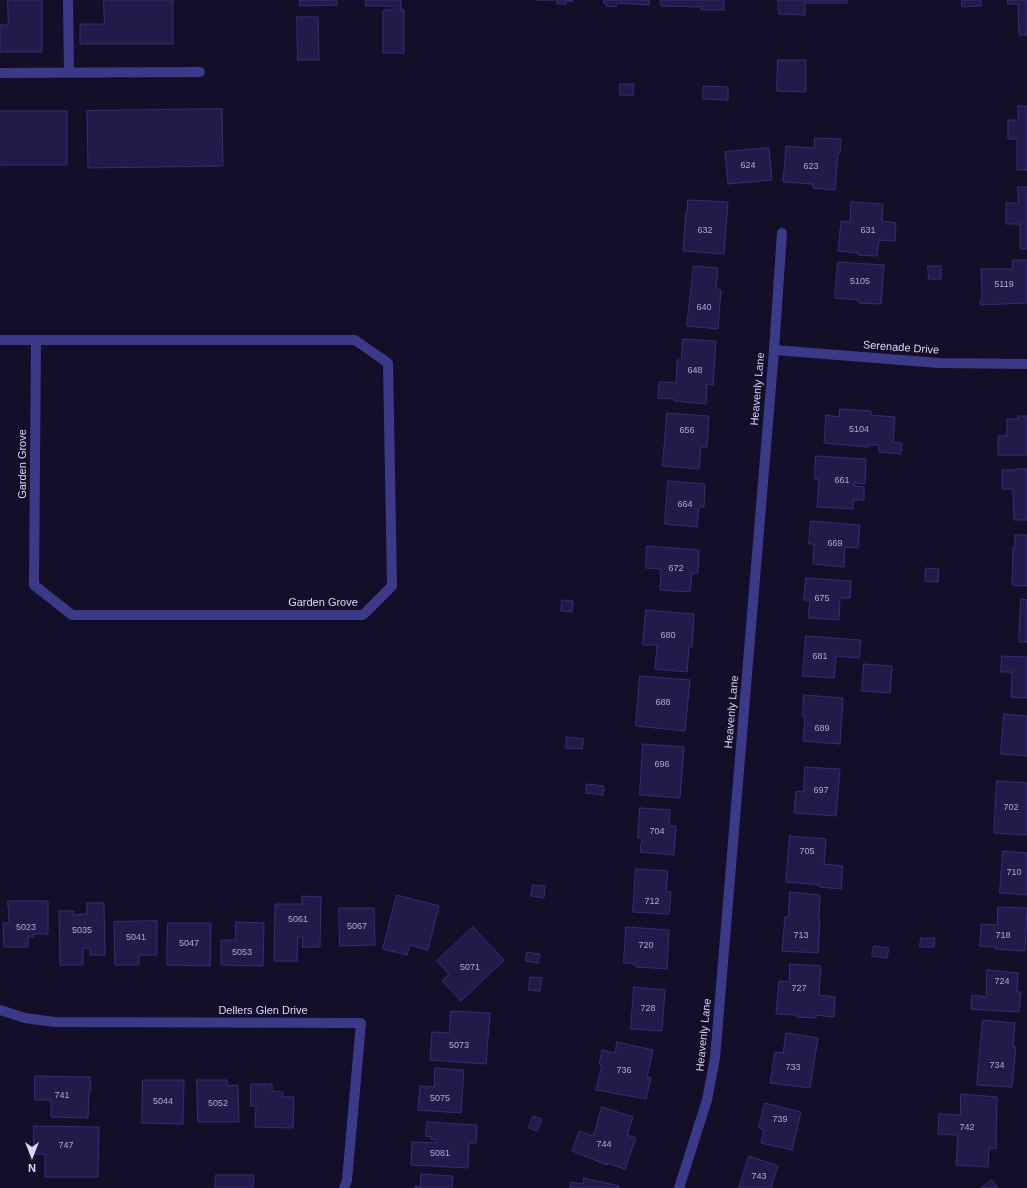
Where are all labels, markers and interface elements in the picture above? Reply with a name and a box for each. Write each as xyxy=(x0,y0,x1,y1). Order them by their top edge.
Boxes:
house number: 624 xyxy=(740,161,756,171)
house number: 623 xyxy=(803,162,819,172)
house number: 632 xyxy=(697,226,713,236)
house number: 631 xyxy=(860,226,876,236)
house number: 5105 xyxy=(850,277,870,287)
house number: 5119 xyxy=(994,280,1014,290)
house number: 640 xyxy=(696,303,712,313)
street label: Serenade Drive xyxy=(862,339,940,357)
street label: Heavenly Lane xyxy=(748,352,768,426)
house number: 648 xyxy=(687,366,703,376)
house number: 5104 xyxy=(849,425,869,435)
house number: 656 xyxy=(679,426,695,436)
street label: Garden Grove xyxy=(16,429,30,499)
house number: 661 xyxy=(834,476,850,486)
house number: 664 xyxy=(677,500,693,510)
house number: 669 xyxy=(827,539,843,549)
house number: 672 xyxy=(668,564,684,574)
house number: 675 xyxy=(814,594,830,604)
street label: Garden Grove xyxy=(288,596,358,610)
house number: 680 xyxy=(660,631,676,641)
house number: 681 xyxy=(812,652,828,662)
street label: Heavenly Lane xyxy=(722,675,742,749)
house number: 688 xyxy=(655,698,671,708)
house number: 689 xyxy=(814,724,830,734)
house number: 696 xyxy=(654,760,670,770)
house number: 697 xyxy=(813,786,829,796)
house number: 702 xyxy=(1003,803,1019,813)
house number: 704 xyxy=(649,827,665,837)
house number: 705 xyxy=(799,847,815,857)
house number: 710 xyxy=(1006,868,1022,878)
house number: 712 xyxy=(644,897,660,907)
house number: 5061 xyxy=(288,915,308,925)
house number: 5067 xyxy=(347,922,367,932)
house number: 5023 xyxy=(16,923,36,933)
house number: 5035 xyxy=(72,926,92,936)
house number: 713 xyxy=(793,931,809,941)
house number: 718 xyxy=(995,931,1011,941)
house number: 5041 xyxy=(126,933,146,943)
house number: 5047 xyxy=(179,939,199,949)
house number: 720 xyxy=(638,941,654,951)
house number: 5053 xyxy=(232,948,252,958)
house number: 5071 xyxy=(460,963,480,973)
house number: 724 xyxy=(994,977,1010,987)
house number: 727 xyxy=(791,984,807,994)
street label: Heavenly Lane xyxy=(694,998,714,1072)
street label: Dellers Glen Drive xyxy=(218,1004,308,1018)
house number: 728 xyxy=(640,1004,656,1014)
house number: 5073 xyxy=(449,1041,469,1051)
house number: 734 xyxy=(989,1061,1005,1071)
house number: 733 xyxy=(785,1063,801,1073)
house number: 736 xyxy=(616,1066,632,1076)
house number: 741 xyxy=(54,1091,70,1101)
house number: 5075 xyxy=(430,1094,450,1104)
house number: 5044 xyxy=(153,1097,173,1107)
house number: 5052 xyxy=(208,1099,228,1109)
house number: 739 xyxy=(772,1115,788,1125)
house number: 742 xyxy=(959,1123,975,1133)
north arrow xyxy=(12,1136,52,1176)
house number: 744 xyxy=(596,1140,612,1150)
house number: 747 xyxy=(58,1141,74,1151)
house number: 5081 xyxy=(430,1149,450,1159)
text: N xyxy=(28,1162,36,1174)
house number: 743 xyxy=(751,1172,767,1182)

